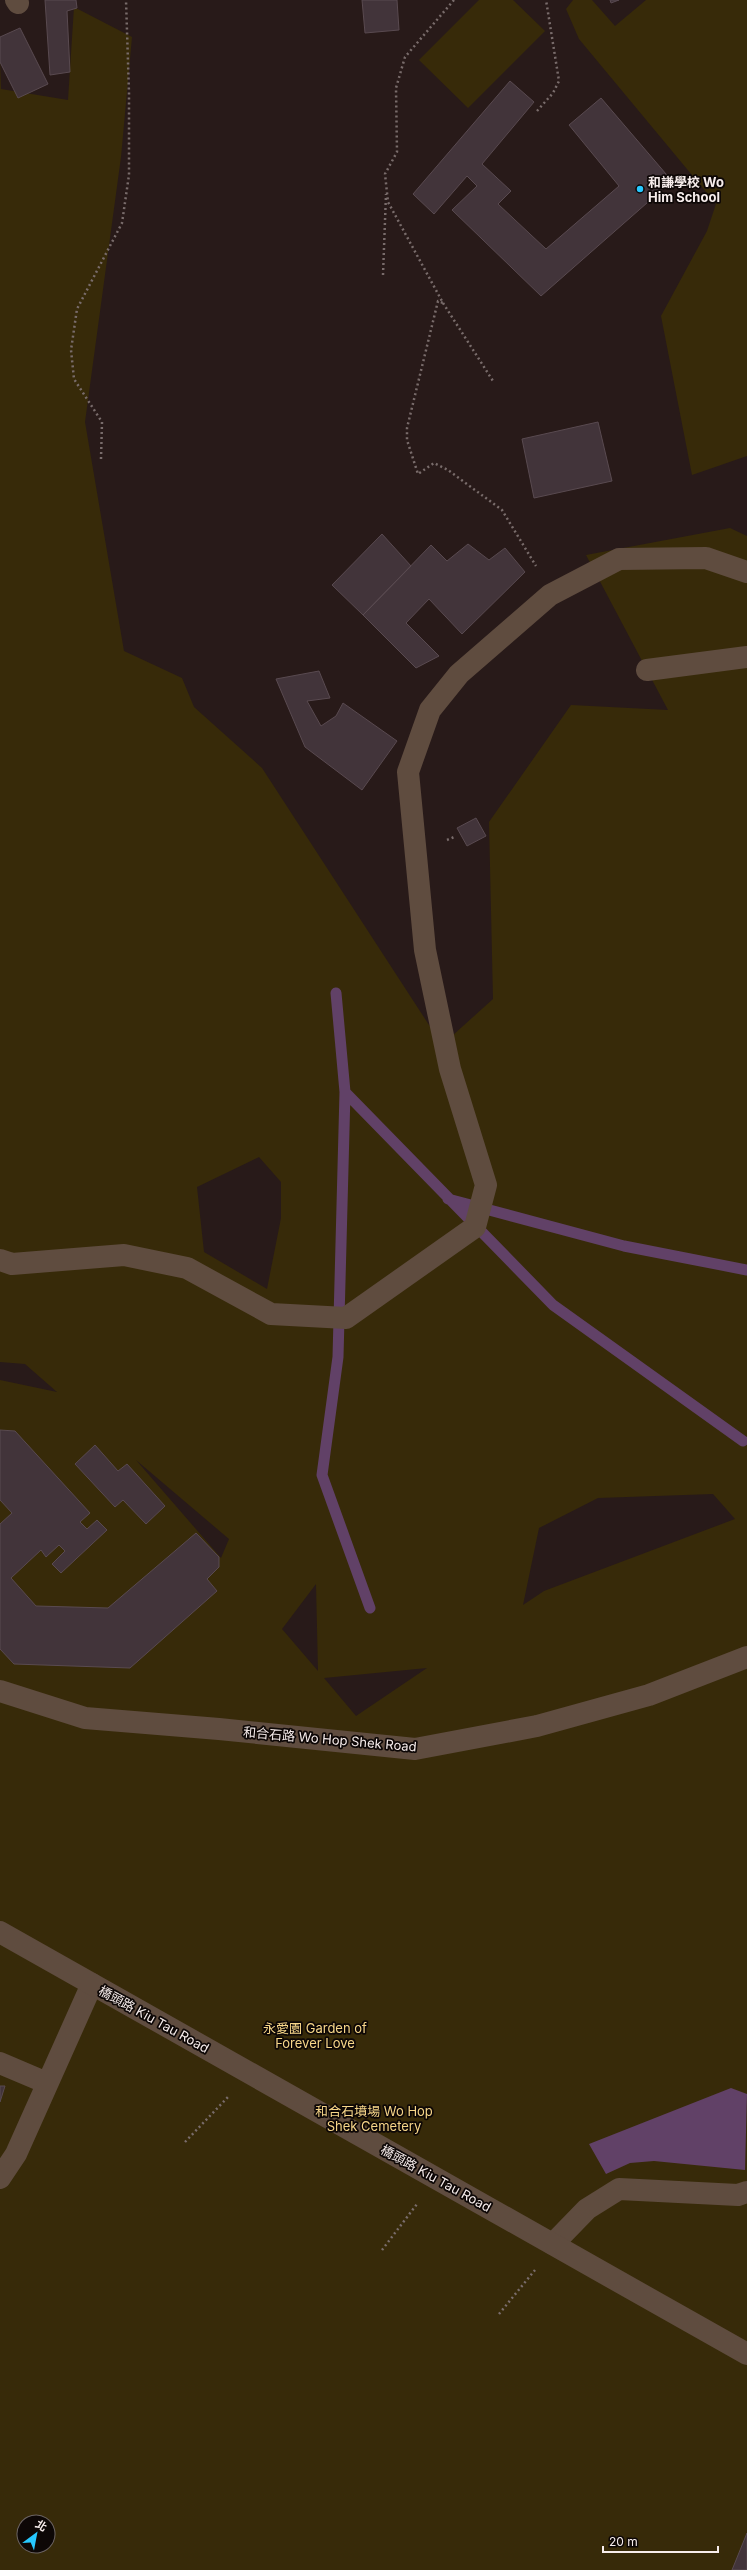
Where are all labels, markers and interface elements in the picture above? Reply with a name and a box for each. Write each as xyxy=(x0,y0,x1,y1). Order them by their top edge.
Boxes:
place label: 和謙學校 Wo Him School xyxy=(648,174,724,205)
marker: 和謙學校 Wo Him School xyxy=(635,184,645,194)
street label: 和合石路 Wo Hop Shek Road xyxy=(243,1723,417,1755)
street label: 橋頭路 Kiu Tau Road xyxy=(96,1982,212,2056)
park label: 永愛園 Garden of Forever Love xyxy=(263,2020,367,2051)
park label: 和合石墳場 Wo Hop Shek Cemetery xyxy=(315,2103,433,2134)
street label: 橋頭路 Kiu Tau Road xyxy=(378,2141,494,2215)
north arrow xyxy=(16,2514,56,2554)
text: 北 xyxy=(33,2517,50,2534)
scale bar xyxy=(603,2528,718,2554)
text: 20 m xyxy=(609,2534,638,2549)

